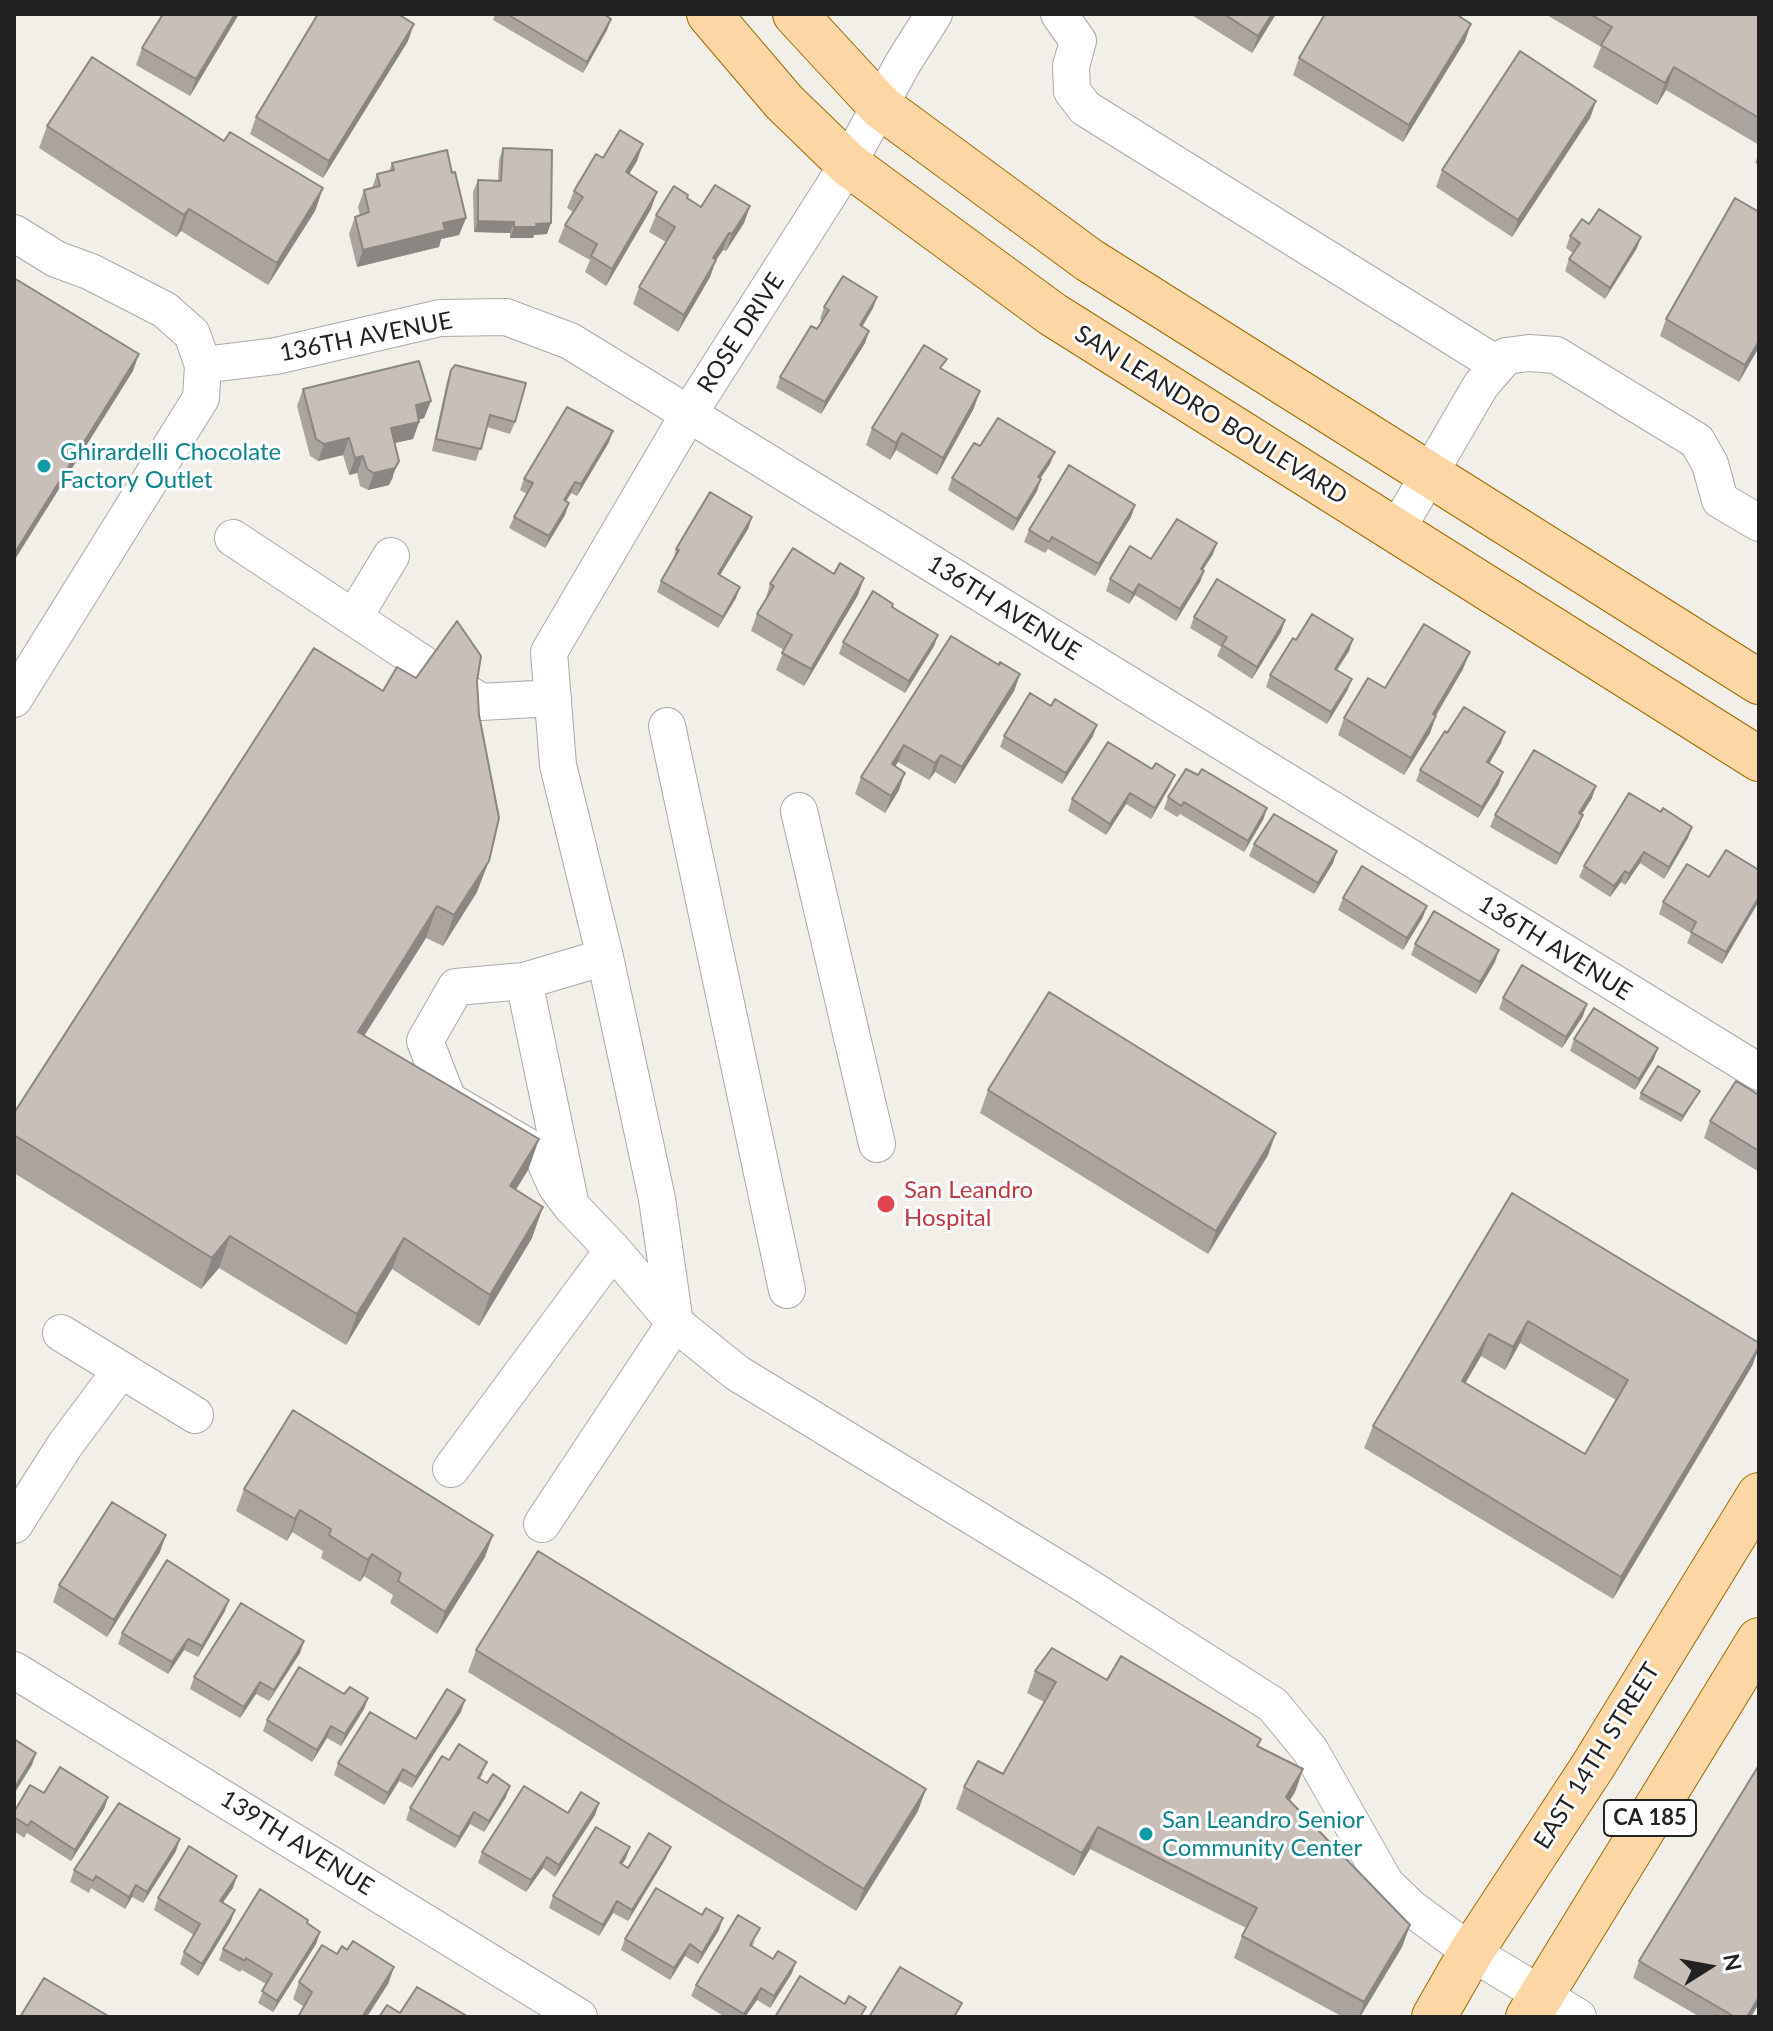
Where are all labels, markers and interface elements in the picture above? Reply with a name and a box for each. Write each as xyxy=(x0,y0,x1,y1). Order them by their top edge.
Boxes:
street label: ROSE DRIVE xyxy=(692,268,790,398)
street label: 136TH AVENUE xyxy=(277,306,455,368)
street label: SAN LEANDRO BOULEVARD xyxy=(1070,319,1352,511)
place label: Ghirardelli Chocolate Factory Outlet xyxy=(60,438,281,494)
marker: Ghirardelli Chocolate Factory Outlet xyxy=(35,457,53,475)
street label: 136TH AVENUE xyxy=(922,549,1086,667)
street label: 136TH AVENUE xyxy=(1473,889,1637,1007)
place label: San Leandro Hospital xyxy=(904,1176,1033,1232)
marker: San Leandro Hospital xyxy=(875,1193,897,1215)
street label: EAST 14TH STREET xyxy=(1528,1658,1666,1854)
street label: 139TH AVENUE xyxy=(215,1784,379,1902)
road number: CA 185 xyxy=(1604,1800,1696,1836)
place label: San Leandro Senior Community Center xyxy=(1162,1806,1364,1862)
marker: San Leandro Senior Community Center xyxy=(1137,1825,1155,1843)
north arrow xyxy=(1669,1927,1749,2007)
text: N xyxy=(1718,1951,1748,1973)

